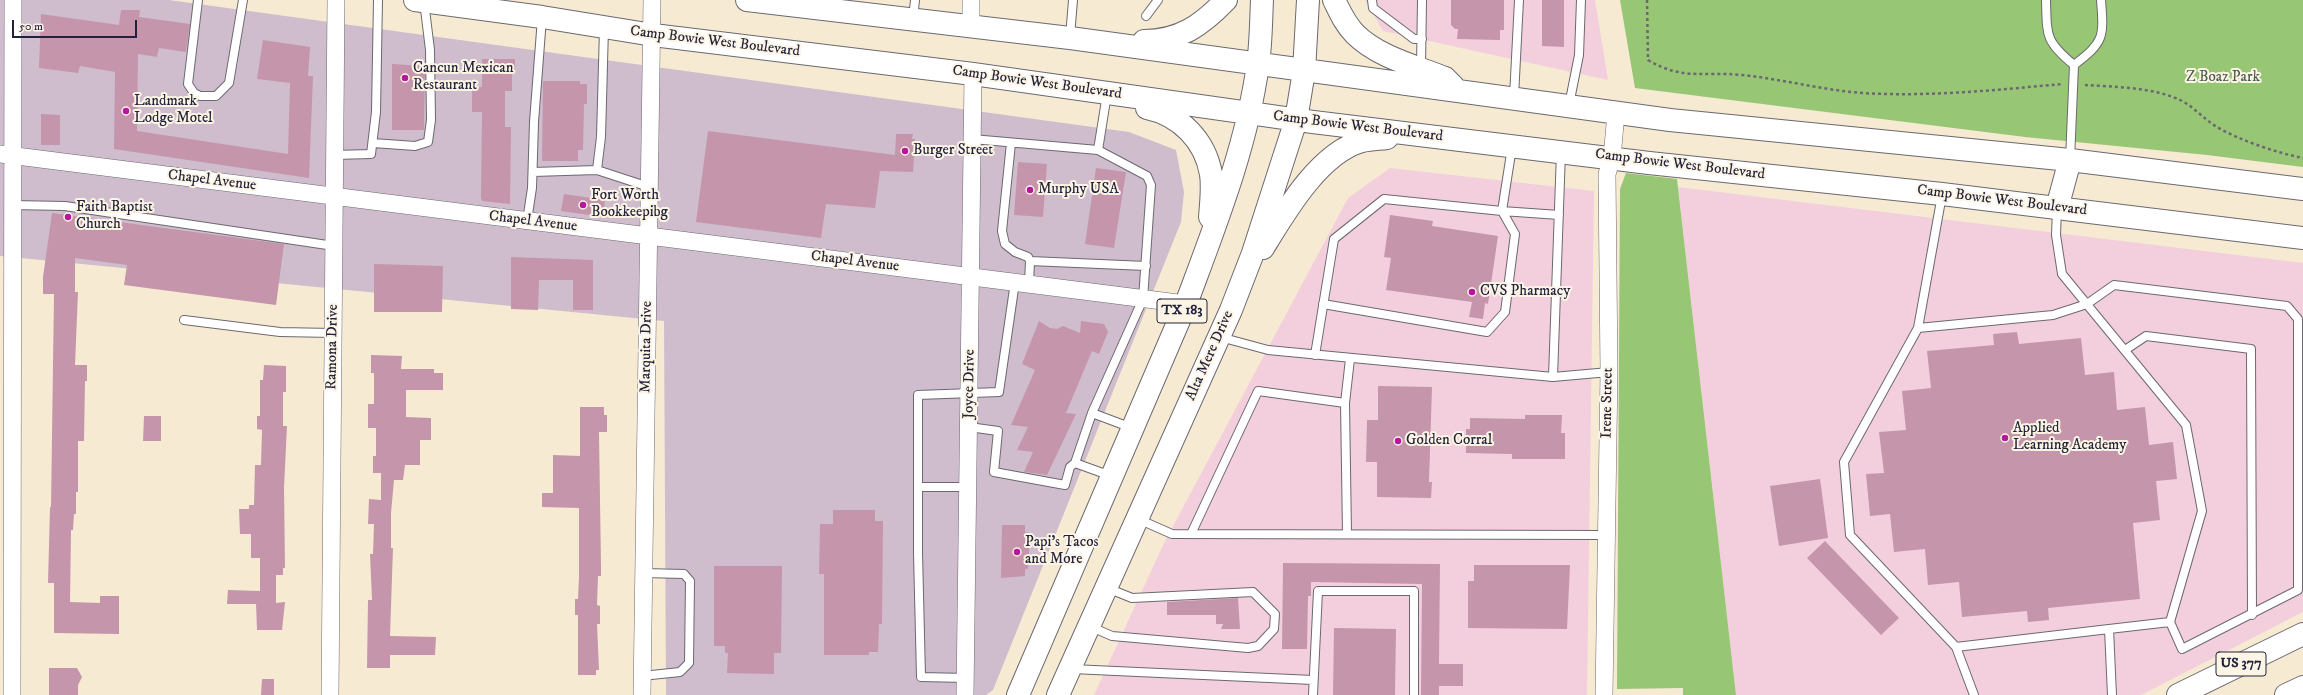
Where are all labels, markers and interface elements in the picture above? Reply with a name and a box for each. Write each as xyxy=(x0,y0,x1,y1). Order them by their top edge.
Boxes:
scale bar xyxy=(14,12,139,38)
text: 50 m xyxy=(19,19,43,34)
street label: Camp Bowie West Boulevard xyxy=(629,23,801,61)
place label: Cancun Mexican Restaurant xyxy=(413,60,514,95)
street label: Camp Bowie West Boulevard xyxy=(951,62,1123,104)
park label: Z Boaz Park xyxy=(2186,69,2260,87)
marker: Cancun Mexican Restaurant xyxy=(400,73,410,83)
place label: Landmark Lodge Motel xyxy=(134,93,213,128)
marker: Landmark Lodge Motel xyxy=(121,106,131,116)
street label: Camp Bowie West Boulevard xyxy=(1272,108,1444,146)
place label: Burger Street xyxy=(913,142,993,160)
marker: Burger Street xyxy=(900,146,910,156)
street label: Camp Bowie West Boulevard xyxy=(1594,146,1766,184)
street label: Chapel Avenue xyxy=(167,167,257,195)
place label: Murphy USA xyxy=(1038,181,1119,199)
street label: Camp Bowie West Boulevard xyxy=(1916,182,2088,220)
marker: Murphy USA xyxy=(1025,185,1035,195)
place label: Fort Worth Bookkeepibg xyxy=(591,187,668,222)
place label: Faith Baptist Church xyxy=(76,199,153,234)
marker: Fort Worth Bookkeepibg xyxy=(578,200,588,210)
street label: Chapel Avenue xyxy=(488,208,578,236)
marker: Faith Baptist Church xyxy=(63,212,73,222)
street label: Chapel Avenue xyxy=(810,248,900,276)
place label: CVS Pharmacy xyxy=(1480,283,1570,301)
marker: CVS Pharmacy xyxy=(1467,287,1477,297)
road number: TX 183 xyxy=(1157,299,1207,323)
street label: Marquita Drive xyxy=(637,301,657,393)
street label: Ramona Drive xyxy=(323,304,343,390)
street label: Alta Mere Drive xyxy=(1182,308,1238,404)
street label: Joyce Drive xyxy=(960,349,980,419)
street label: Irene Street xyxy=(1598,368,1618,438)
place label: Applied Learning Academy xyxy=(2013,420,2126,455)
place label: Golden Corral xyxy=(1406,432,1492,450)
marker: Applied Learning Academy xyxy=(2000,433,2010,443)
marker: Golden Corral xyxy=(1393,436,1403,446)
place label: Papi's Tacos and More xyxy=(1025,534,1098,569)
marker: Papi's Tacos and More xyxy=(1012,547,1022,557)
road number: US 377 xyxy=(2216,652,2266,676)

